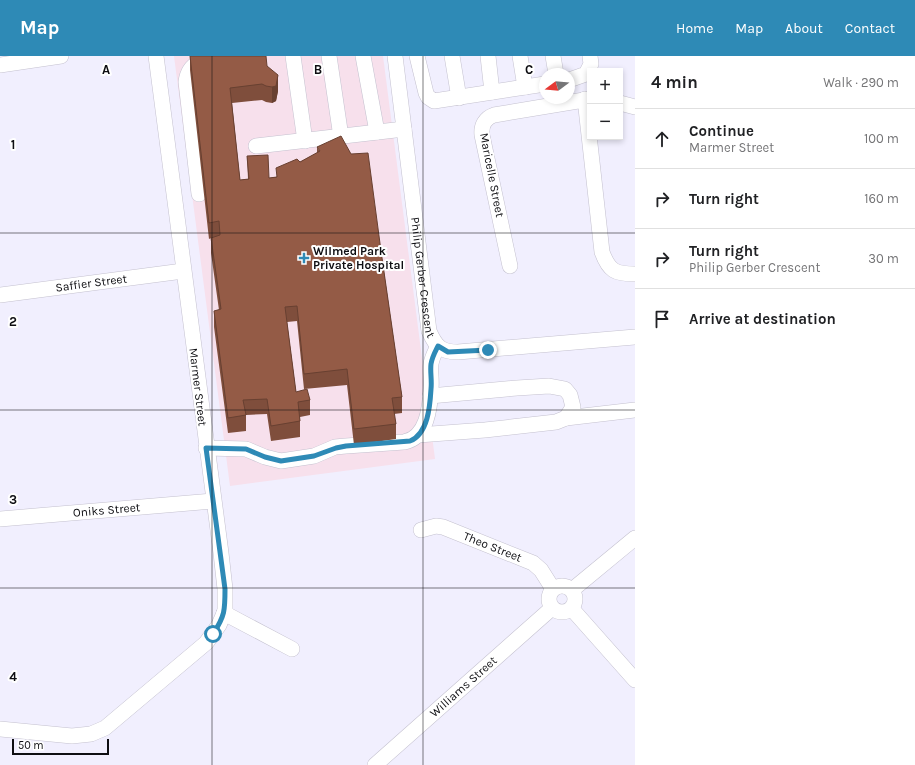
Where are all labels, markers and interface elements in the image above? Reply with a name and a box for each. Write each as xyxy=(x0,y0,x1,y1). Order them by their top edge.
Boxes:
text: Map xyxy=(20,17,59,39)
text: Home xyxy=(676,20,713,37)
text: Map xyxy=(735,20,763,37)
text: About xyxy=(785,20,823,37)
text: Contact xyxy=(845,20,895,37)
text: A xyxy=(102,62,110,77)
text: B xyxy=(314,62,322,77)
text: C xyxy=(525,62,533,77)
north arrow xyxy=(539,68,575,104)
map controls xyxy=(587,68,623,140)
button: + xyxy=(587,68,623,104)
text: 4 min xyxy=(651,72,698,92)
text: Walk · 290 m xyxy=(823,75,899,90)
button: − xyxy=(587,104,623,140)
text: Continue xyxy=(689,122,754,140)
icon: ahead xyxy=(651,128,673,150)
text: 100 m xyxy=(864,131,899,146)
street label: Maricelle Street xyxy=(477,132,507,219)
text: 1 xyxy=(11,137,15,152)
text: Marmer Street xyxy=(689,140,774,155)
icon: right xyxy=(651,188,673,210)
text: Turn right xyxy=(689,190,759,208)
text: 160 m xyxy=(864,191,899,206)
street label: Philip Gerber Crescent xyxy=(408,216,438,341)
text: Turn right xyxy=(689,242,759,260)
place label: Wilmed Park Private Hospital xyxy=(313,244,404,272)
icon: right xyxy=(651,248,673,270)
text: 30 m xyxy=(868,251,899,266)
marker: Wilmed Park Private Hospital xyxy=(298,252,310,264)
text: Philip Gerber Crescent xyxy=(689,260,820,275)
street label: Saffier Street xyxy=(55,271,128,295)
icon: arrive xyxy=(651,308,673,330)
text: Arrive at destination xyxy=(689,310,836,328)
text: 2 xyxy=(9,314,17,329)
route end xyxy=(479,341,497,359)
street label: Marmer Street xyxy=(186,347,210,427)
text: 3 xyxy=(9,492,17,507)
street label: Oniks Street xyxy=(72,500,141,520)
street label: Theo Street xyxy=(461,529,524,565)
route start xyxy=(204,625,222,643)
street label: Williams Street xyxy=(427,653,500,720)
text: 4 xyxy=(9,669,17,684)
scale bar xyxy=(12,737,109,756)
text: 50 m xyxy=(18,739,44,752)

